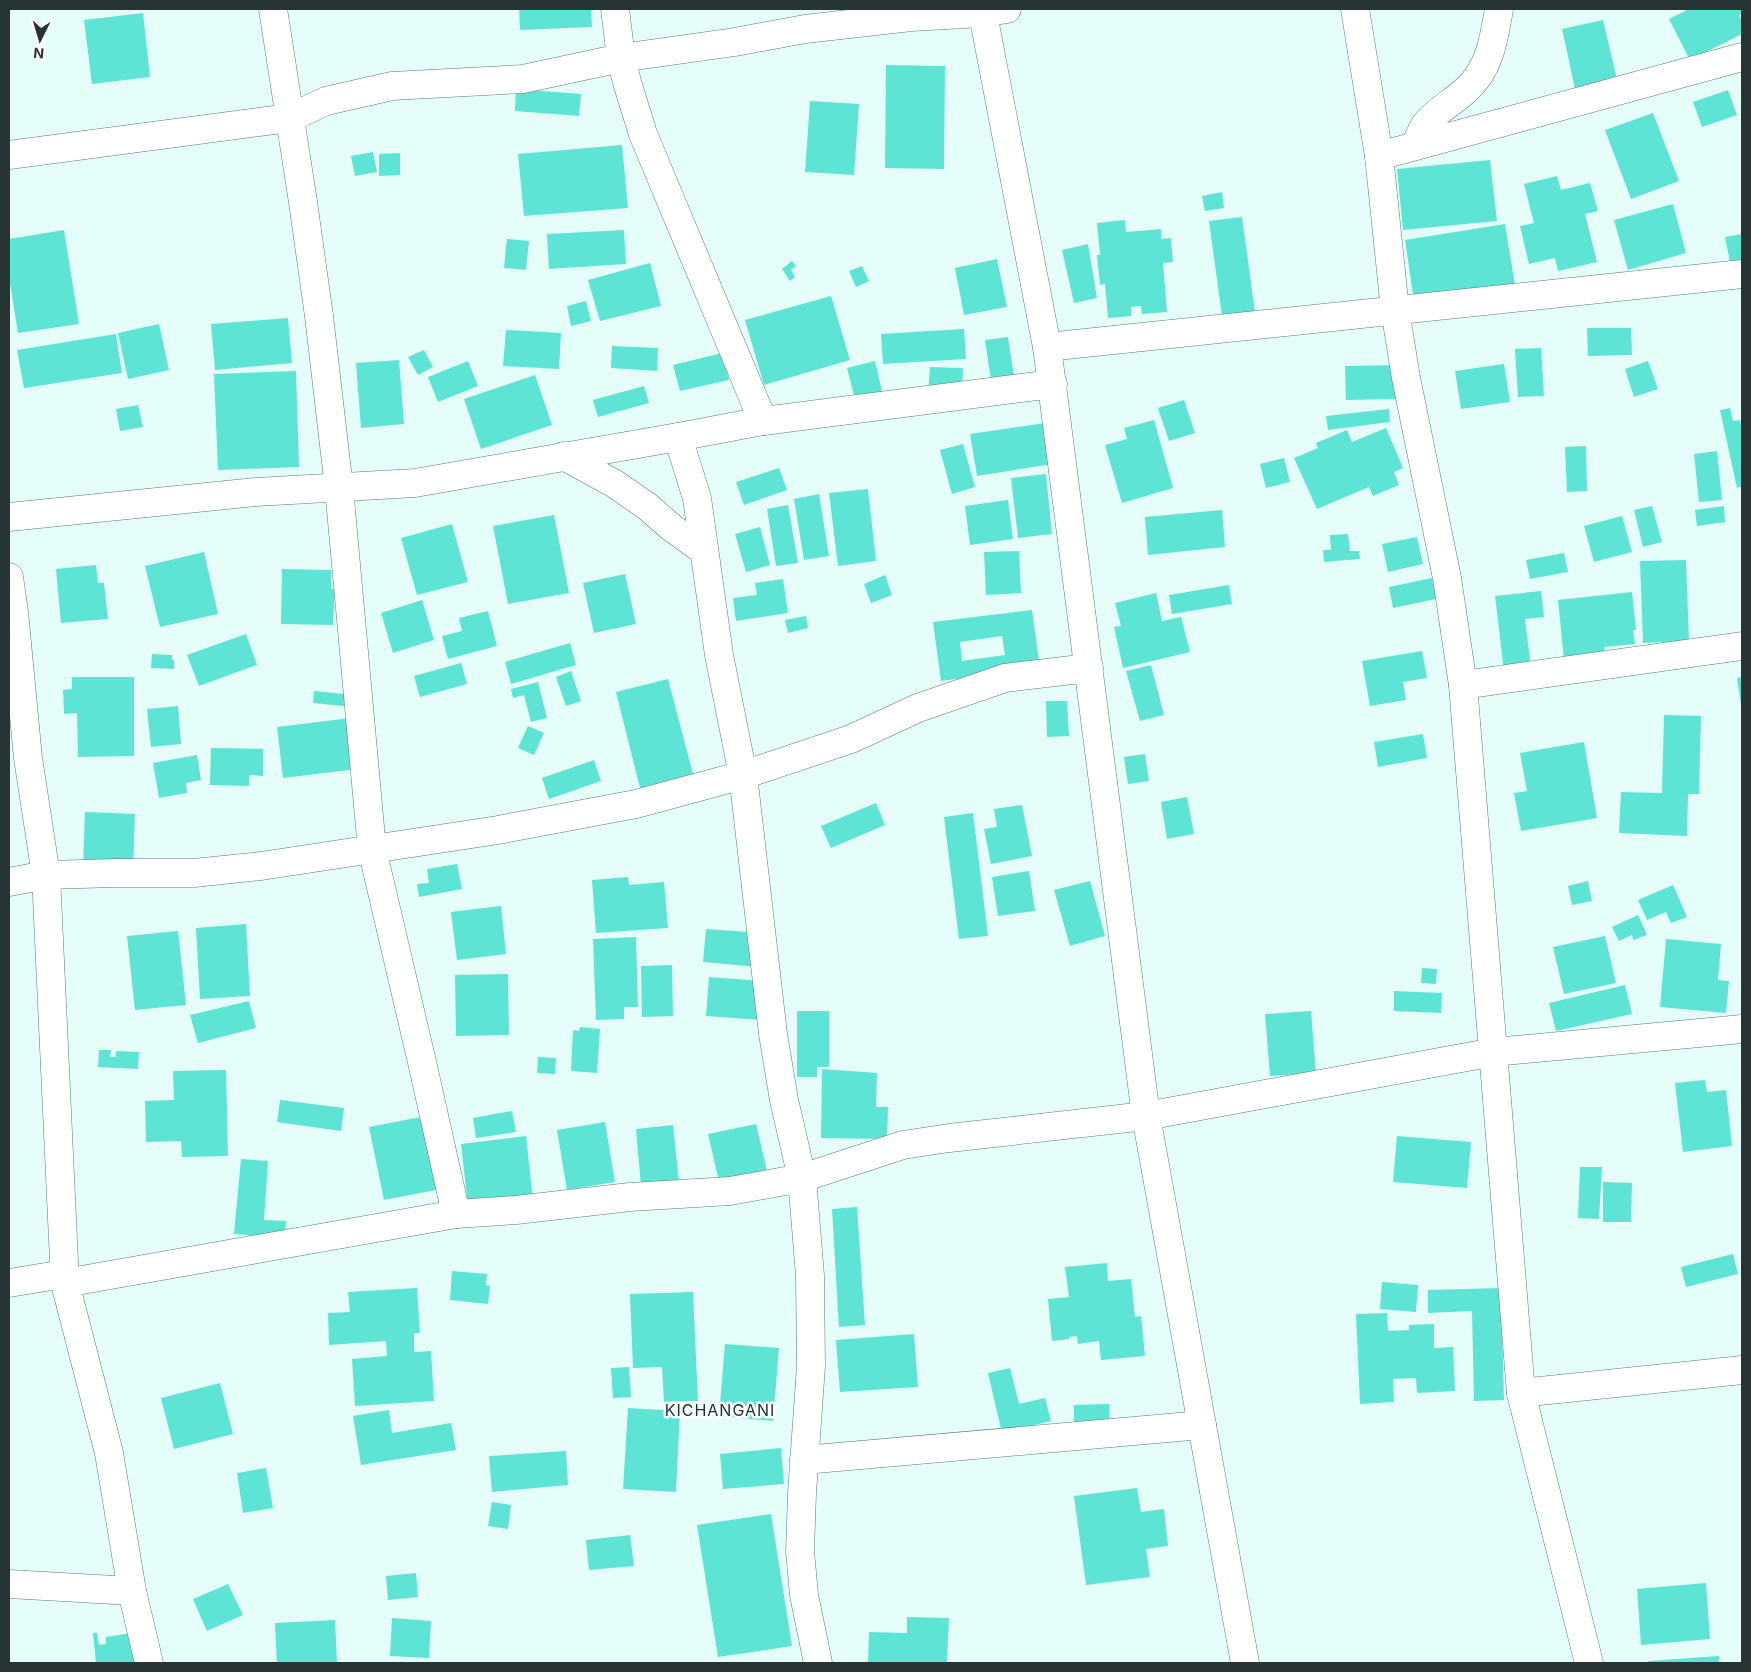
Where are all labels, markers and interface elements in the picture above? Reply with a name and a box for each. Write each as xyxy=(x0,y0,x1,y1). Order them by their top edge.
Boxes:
north arrow xyxy=(15,15,65,65)
text: N xyxy=(33,45,45,62)
district label: KICHANGANI xyxy=(665,1400,775,1420)

